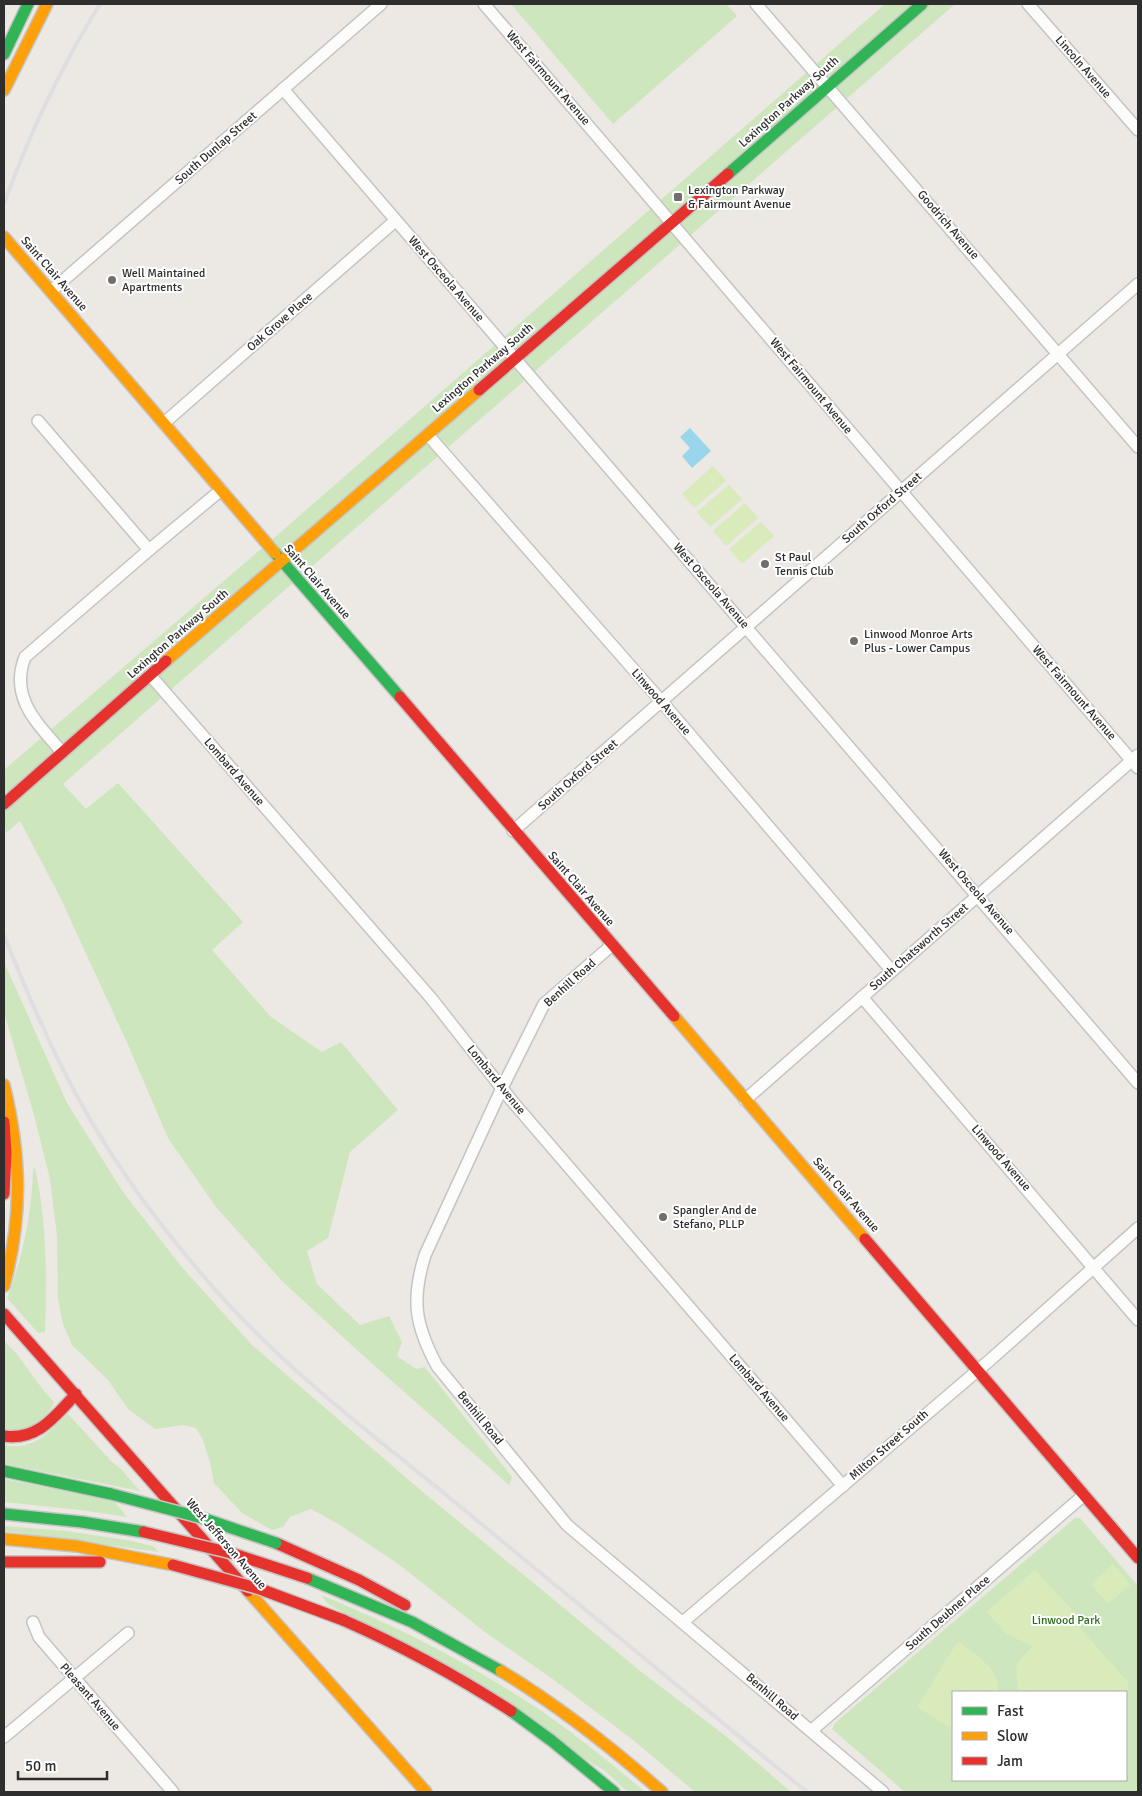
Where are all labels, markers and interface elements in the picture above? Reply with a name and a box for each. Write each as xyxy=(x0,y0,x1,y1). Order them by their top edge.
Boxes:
street label: West Fairmount Avenue xyxy=(503,28,593,128)
street label: Lincoln Avenue xyxy=(1052,33,1114,101)
street label: Lexington Parkway South xyxy=(736,53,842,151)
street label: South Dunlap Street xyxy=(172,108,260,188)
place label: Lexington Parkway & Fairmount Avenue xyxy=(688,183,791,212)
street label: Goodrich Avenue xyxy=(914,187,982,263)
marker: Lexington Parkway & Fairmount Avenue xyxy=(672,191,684,203)
street label: West Osceola Avenue xyxy=(405,233,487,325)
street label: Saint Clair Avenue xyxy=(17,234,91,314)
place label: Well Maintained Apartments xyxy=(122,266,205,295)
marker: Well Maintained Apartments xyxy=(106,274,118,286)
street label: Oak Grove Place xyxy=(244,289,316,355)
street label: Lexington Parkway South xyxy=(429,320,537,416)
street label: West Fairmount Avenue xyxy=(766,335,856,437)
street label: South Oxford Street xyxy=(839,469,925,547)
street label: West Osceola Avenue xyxy=(670,540,752,632)
street label: Saint Clair Avenue xyxy=(280,542,354,622)
place label: St Paul Tennis Club xyxy=(775,550,834,579)
marker: St Paul Tennis Club xyxy=(759,558,771,570)
street label: Lexington Parkway South xyxy=(124,586,232,682)
place label: Linwood Monroe Arts Plus - Lower Campus xyxy=(864,627,973,656)
marker: Linwood Monroe Arts Plus - Lower Campus xyxy=(848,635,860,647)
street label: West Fairmount Avenue xyxy=(1029,643,1119,743)
street label: Linwood Avenue xyxy=(628,666,694,738)
street label: Lombard Avenue xyxy=(200,735,268,809)
street label: South Oxford Street xyxy=(535,736,621,814)
street label: West Osceola Avenue xyxy=(935,846,1017,938)
street label: Saint Clair Avenue xyxy=(544,849,618,929)
street label: South Chatsworth Street xyxy=(867,900,971,994)
street label: Benhill Road xyxy=(541,956,599,1010)
street label: Lombard Avenue xyxy=(463,1042,529,1118)
street label: Linwood Avenue xyxy=(968,1122,1034,1194)
street label: Saint Clair Avenue xyxy=(809,1155,883,1235)
place label: Spangler And de Stefano, PLLP xyxy=(673,1203,757,1232)
marker: Spangler And de Stefano, PLLP xyxy=(657,1211,669,1223)
street label: Lombard Avenue xyxy=(725,1351,793,1425)
street label: Benhill Road xyxy=(454,1388,506,1448)
street label: Milton Street South xyxy=(846,1407,932,1483)
street label: West Jefferson Avenue xyxy=(182,1496,270,1592)
street label: South Deubner Place xyxy=(903,1572,993,1654)
park label: Linwood Park xyxy=(1032,1613,1100,1628)
street label: Pleasant Avenue xyxy=(57,1660,123,1734)
street label: Benhill Road xyxy=(743,1670,801,1724)
legend xyxy=(952,1691,1127,1781)
text: Fast xyxy=(997,1702,1024,1720)
text: Slow xyxy=(997,1727,1028,1745)
scale bar xyxy=(18,1748,106,1780)
text: Jam xyxy=(997,1752,1023,1770)
text: 50 m xyxy=(25,1757,56,1775)

